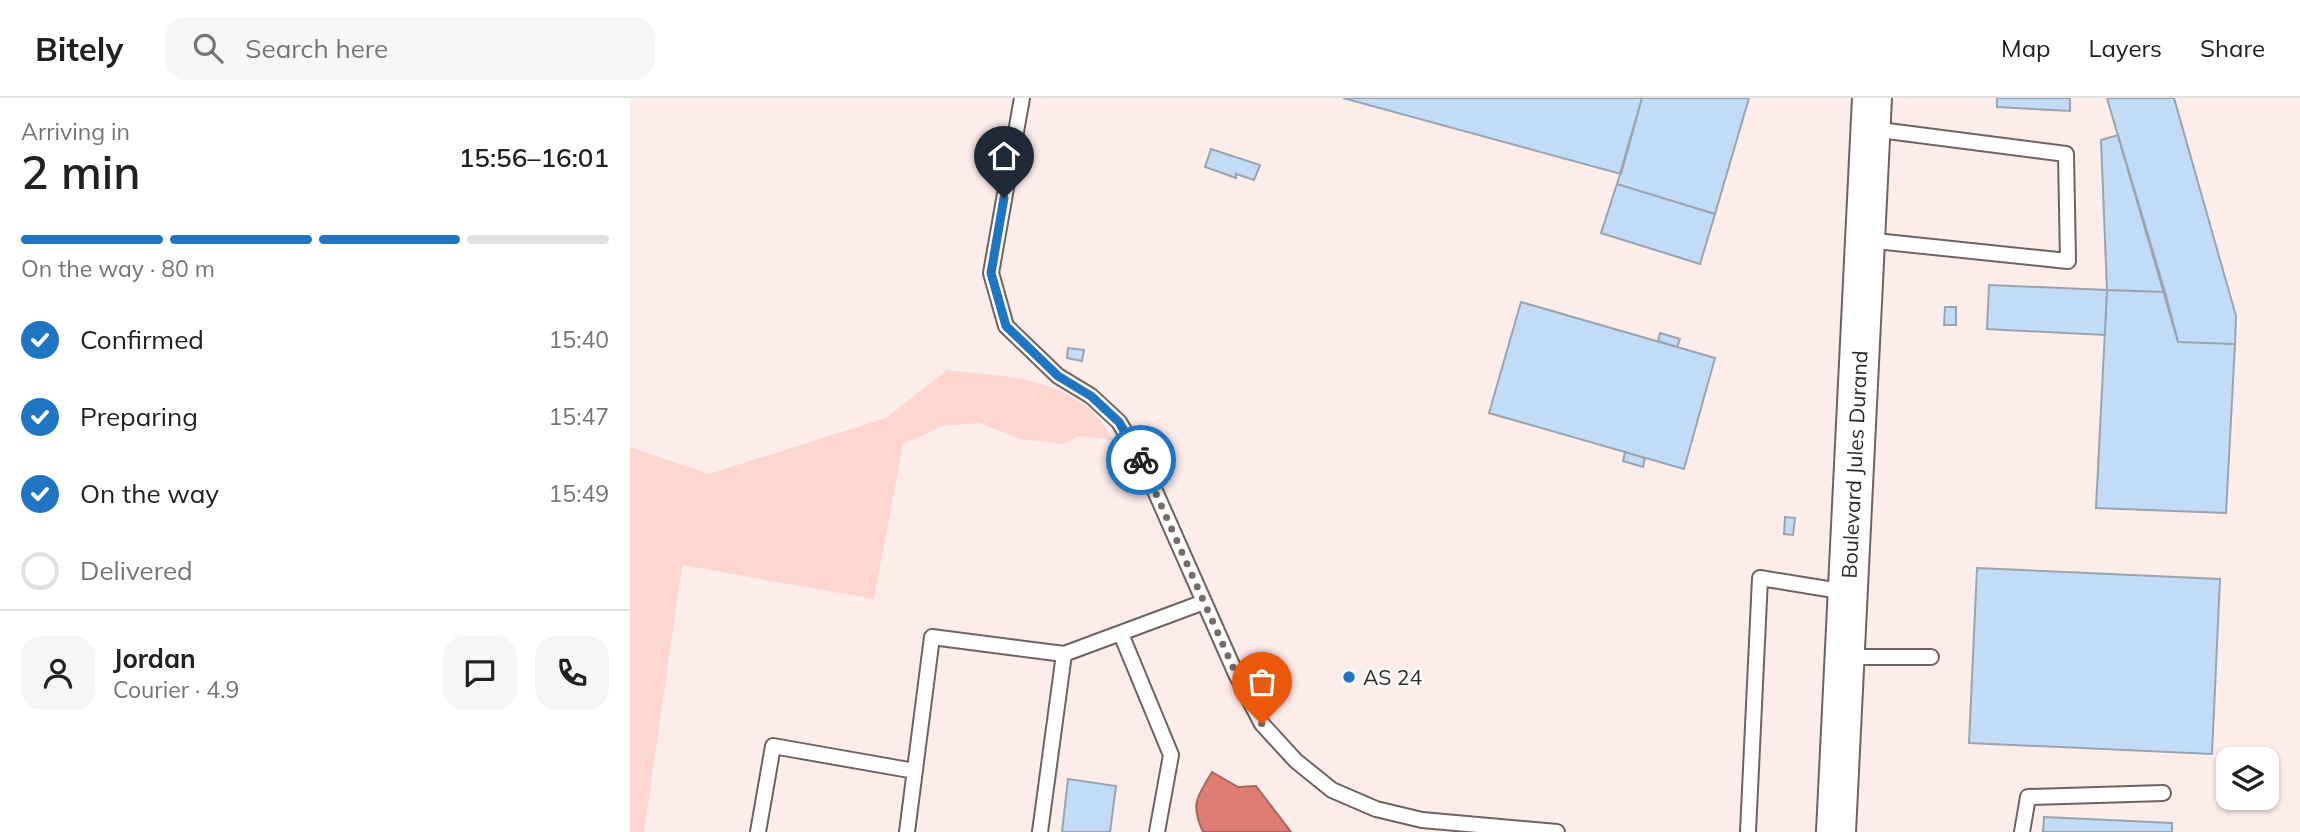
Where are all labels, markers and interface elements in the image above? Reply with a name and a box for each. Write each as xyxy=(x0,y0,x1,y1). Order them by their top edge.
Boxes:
search box xyxy=(165,17,655,80)
text: Bitely xyxy=(35,28,123,69)
icon: search xyxy=(189,29,227,67)
text: Search here xyxy=(245,32,388,65)
text: Map xyxy=(2001,33,2050,63)
text: Layers xyxy=(2088,33,2162,63)
text: Share xyxy=(2200,33,2265,63)
text: Arriving in xyxy=(21,117,130,146)
pin xyxy=(974,126,1034,198)
icon: home xyxy=(985,137,1023,175)
text: 15:56–16:01 xyxy=(459,141,609,174)
text: 2 min xyxy=(21,143,140,201)
text: On the way · 80 m xyxy=(21,254,215,283)
icon: check xyxy=(21,321,59,359)
text: Confirmed xyxy=(80,323,204,356)
text: 15:40 xyxy=(549,325,609,354)
street label: Boulevard Jules Durand xyxy=(1835,350,1873,579)
icon: check xyxy=(21,398,59,436)
text: Preparing xyxy=(80,400,198,433)
text: 15:47 xyxy=(549,402,609,431)
courier xyxy=(1106,425,1176,495)
icon: bike xyxy=(1122,441,1160,479)
icon: check xyxy=(21,475,59,513)
text: On the way xyxy=(80,477,219,510)
text: 15:49 xyxy=(549,479,609,508)
text: Delivered xyxy=(80,554,193,587)
button: person xyxy=(21,636,95,710)
button: chat xyxy=(443,636,517,710)
button: phone xyxy=(535,636,609,710)
text: Jordan xyxy=(113,642,196,675)
pin xyxy=(1232,652,1292,724)
icon: bag xyxy=(1243,663,1281,701)
place label: AS 24 xyxy=(1363,664,1422,690)
marker: AS 24 xyxy=(1341,669,1357,685)
text: Courier · 4.9 xyxy=(113,675,239,704)
map controls xyxy=(2216,747,2279,810)
button: layers xyxy=(2216,747,2279,810)

